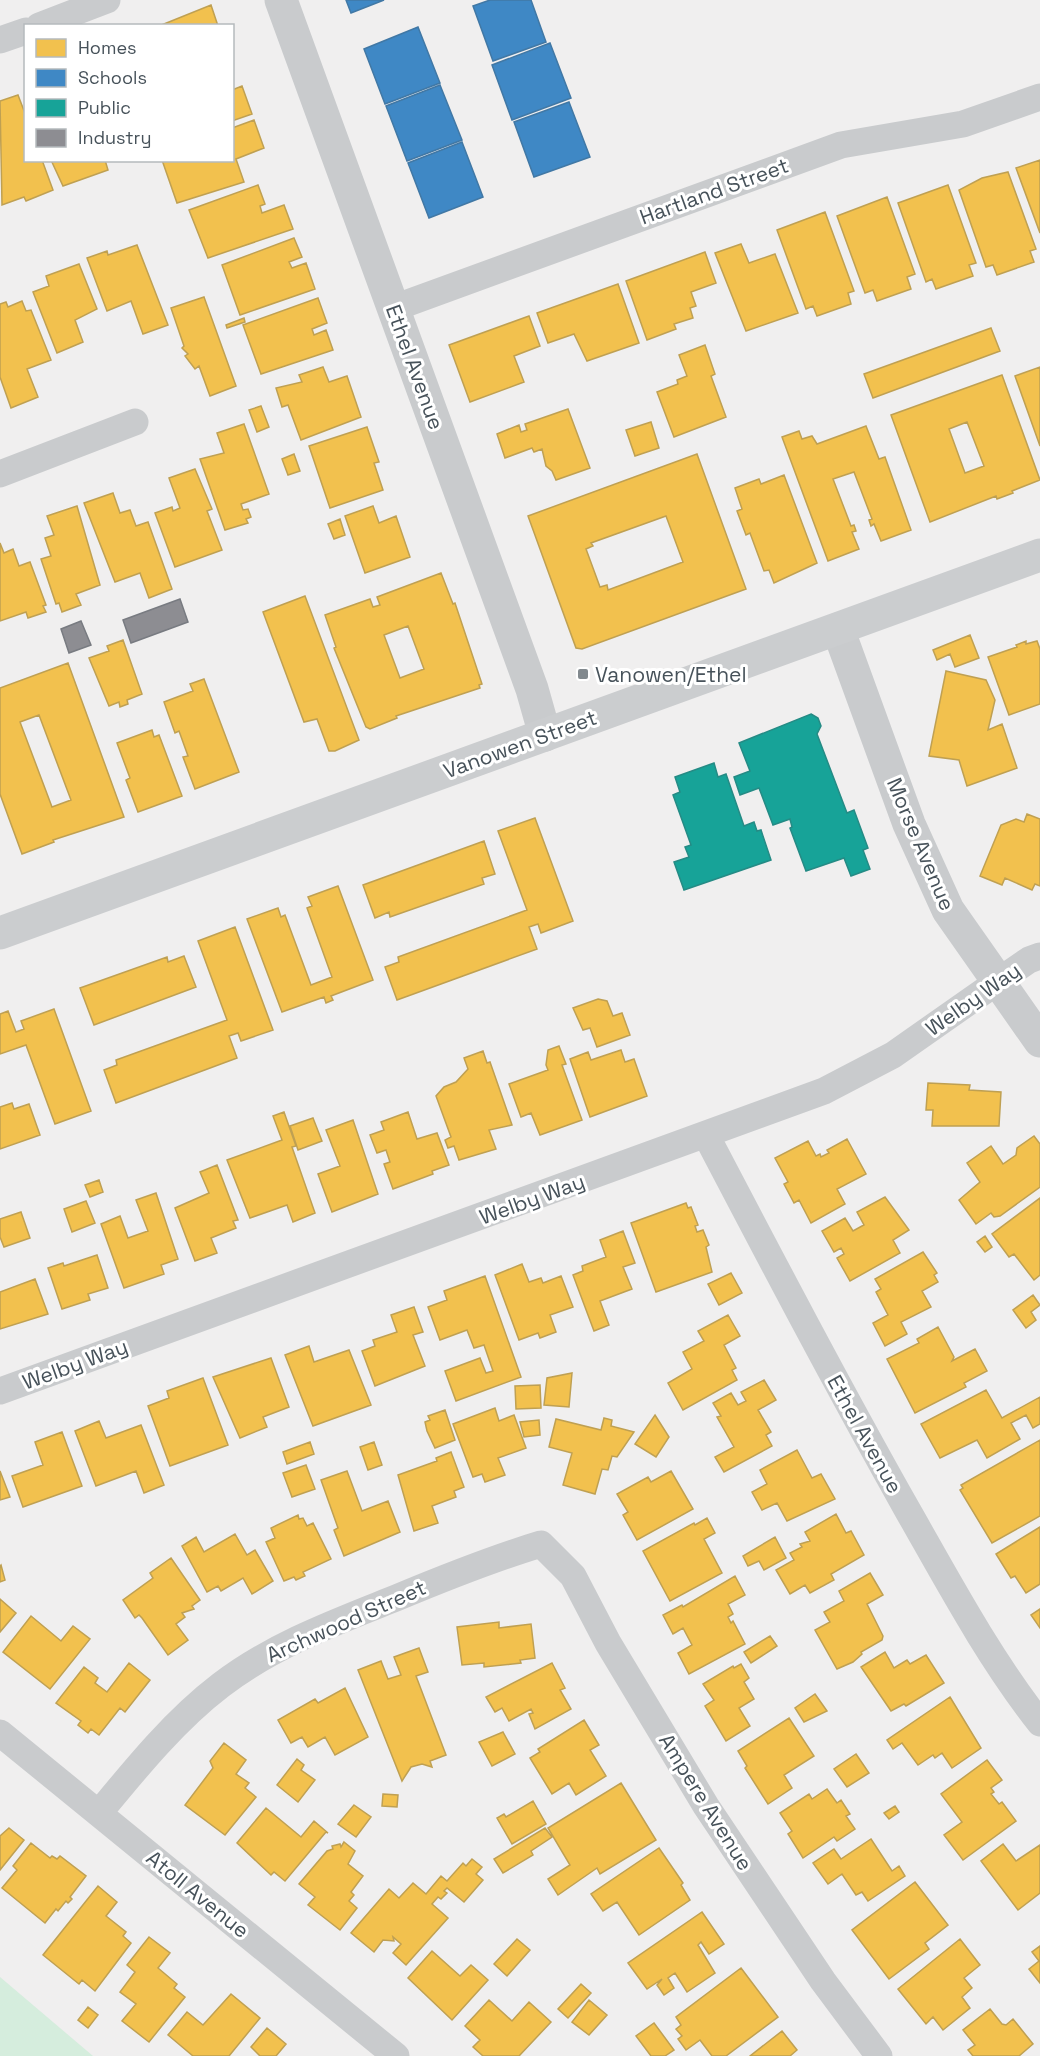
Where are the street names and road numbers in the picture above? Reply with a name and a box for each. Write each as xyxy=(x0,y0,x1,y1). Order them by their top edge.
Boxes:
street label: Hartland Street xyxy=(636,152,792,230)
street label: Ethel Avenue xyxy=(380,301,450,433)
street label: Vanowen Street xyxy=(440,704,600,784)
street label: Morse Avenue xyxy=(881,774,961,914)
street label: Welby Way xyxy=(920,956,1026,1042)
street label: Welby Way xyxy=(476,1167,588,1231)
street label: Welby Way xyxy=(19,1332,131,1396)
street label: Ethel Avenue xyxy=(821,1370,909,1498)
street label: Archwood Street xyxy=(262,1574,430,1668)
street label: Ampere Avenue xyxy=(653,1728,759,1876)
street label: Atoll Avenue xyxy=(141,1844,255,1944)

